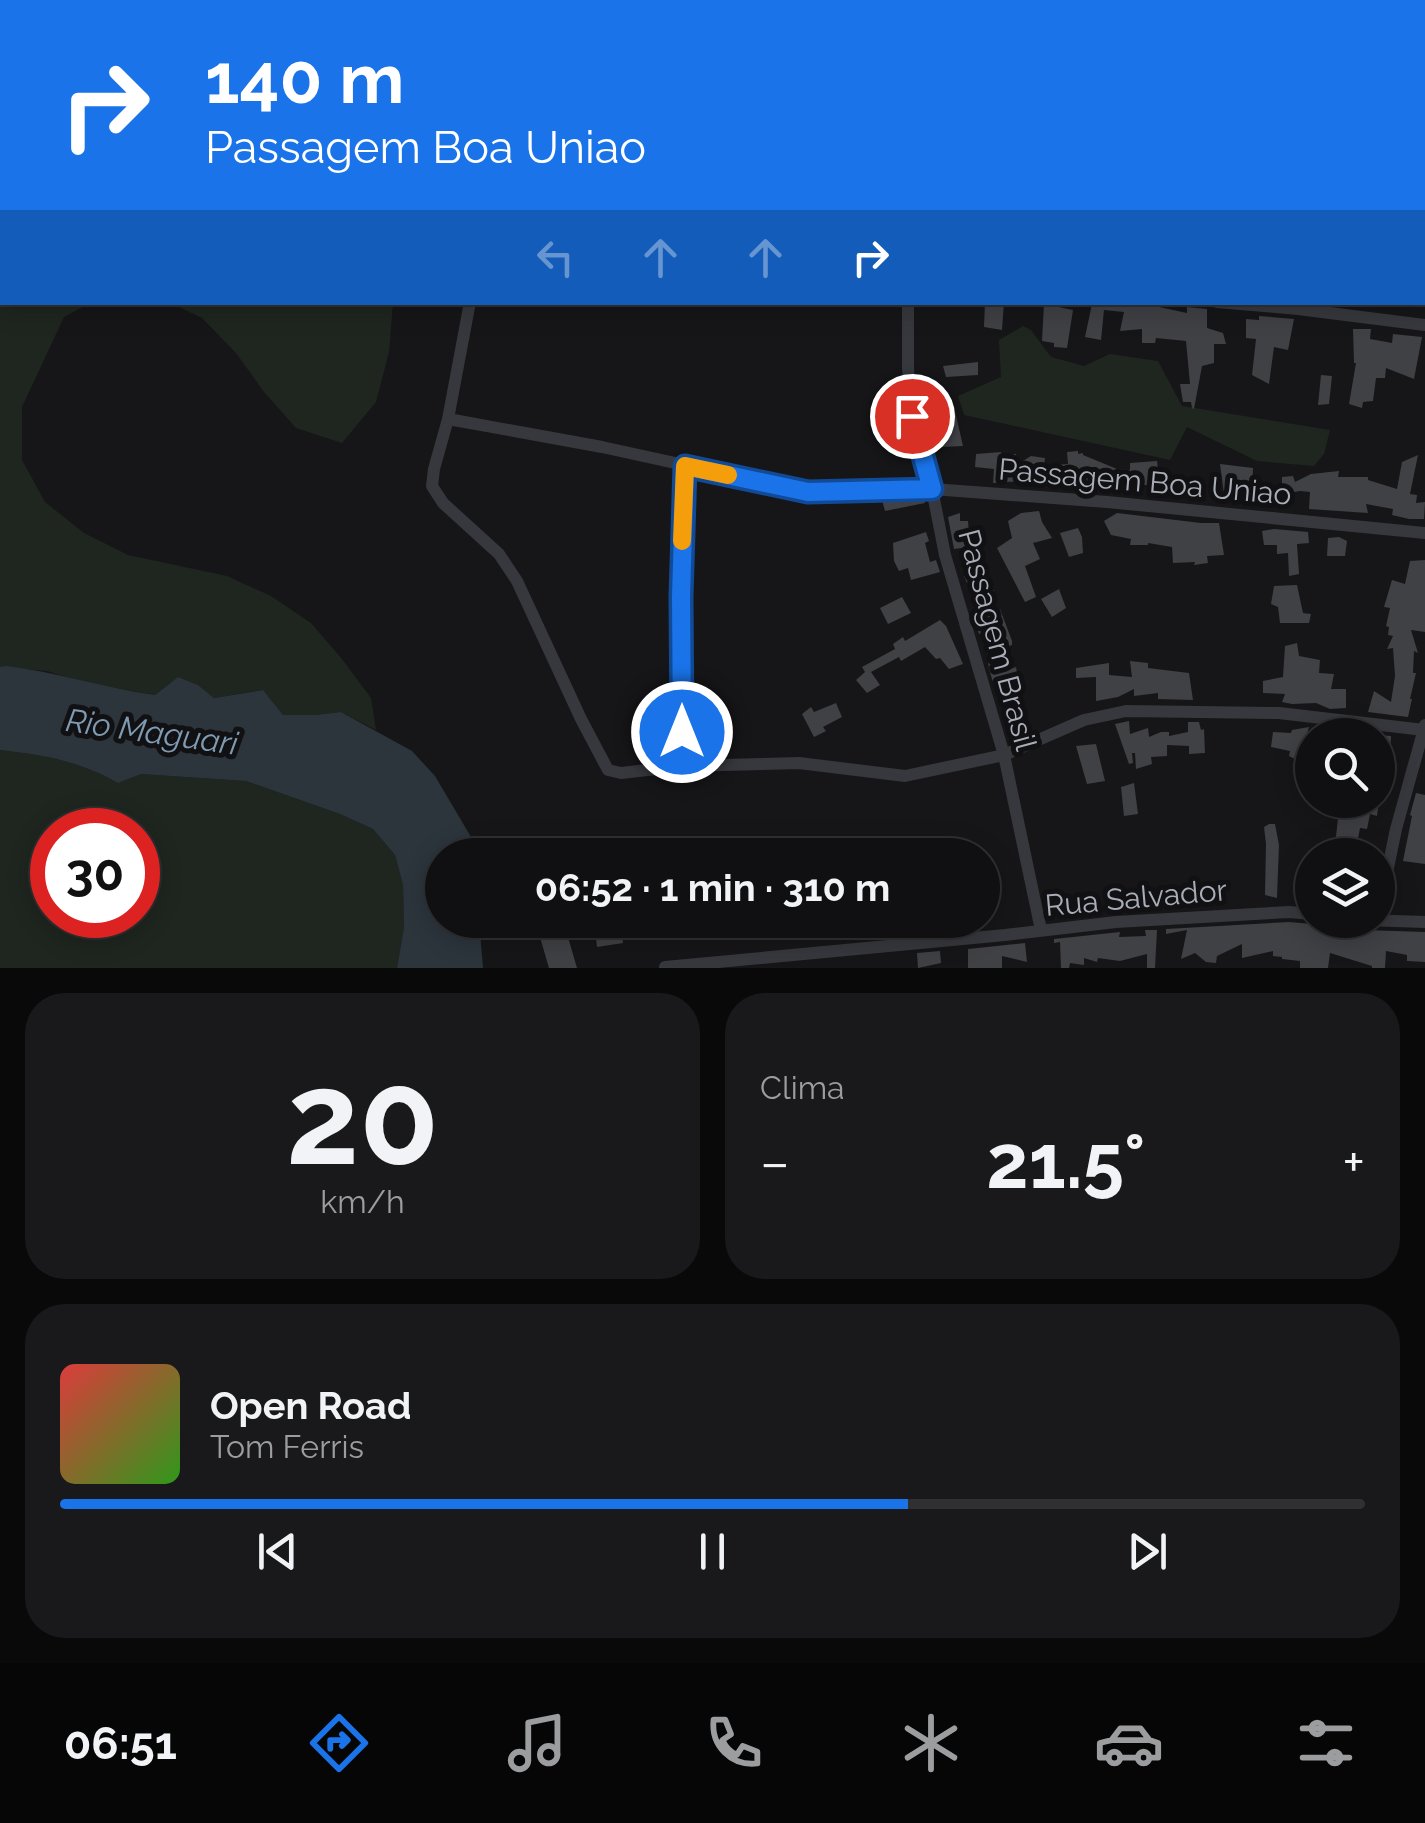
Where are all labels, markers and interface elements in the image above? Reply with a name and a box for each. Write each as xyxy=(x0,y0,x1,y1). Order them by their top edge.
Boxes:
text: 140 m xyxy=(205,37,405,119)
icon: right xyxy=(40,40,170,170)
text: Passagem Boa Uniao xyxy=(205,121,646,174)
icon: left xyxy=(528,230,583,285)
icon: ahead xyxy=(633,230,688,285)
icon: ahead xyxy=(738,230,793,285)
icon: right xyxy=(843,230,898,285)
pin xyxy=(870,374,955,459)
icon: arrive xyxy=(885,389,940,444)
street label: Passagem Boa Uniao xyxy=(997,451,1293,512)
street label: Passagem Brasil xyxy=(951,525,1044,755)
position arrow xyxy=(630,680,734,784)
water label: Rio Maguari xyxy=(64,701,241,762)
map controls xyxy=(1295,718,1395,938)
button: search xyxy=(1295,718,1395,818)
speed limit sign: 30 xyxy=(30,808,160,938)
button: layers xyxy=(1295,838,1395,938)
text: 06:52 · 1 min · 310 m xyxy=(535,865,890,910)
street label: Rua Salvador xyxy=(1044,872,1229,923)
text: 20 xyxy=(286,1042,439,1194)
text: Clima xyxy=(760,1069,844,1106)
text: 21.5° xyxy=(986,1117,1145,1206)
text: − xyxy=(760,1130,790,1195)
text: + xyxy=(1342,1130,1365,1195)
text: km/h xyxy=(320,1183,405,1220)
text: Open Road xyxy=(210,1383,411,1428)
text: Tom Ferris xyxy=(210,1428,364,1465)
icon: previous xyxy=(250,1524,305,1579)
icon: pause xyxy=(685,1524,740,1579)
icon: next xyxy=(1120,1524,1175,1579)
icon: directions xyxy=(304,1708,374,1778)
icon: music xyxy=(502,1708,572,1778)
icon: phone xyxy=(699,1708,769,1778)
icon: climate xyxy=(896,1708,966,1778)
icon: car xyxy=(1094,1708,1164,1778)
icon: filters xyxy=(1291,1708,1361,1778)
text: 06:51 xyxy=(64,1717,177,1770)

